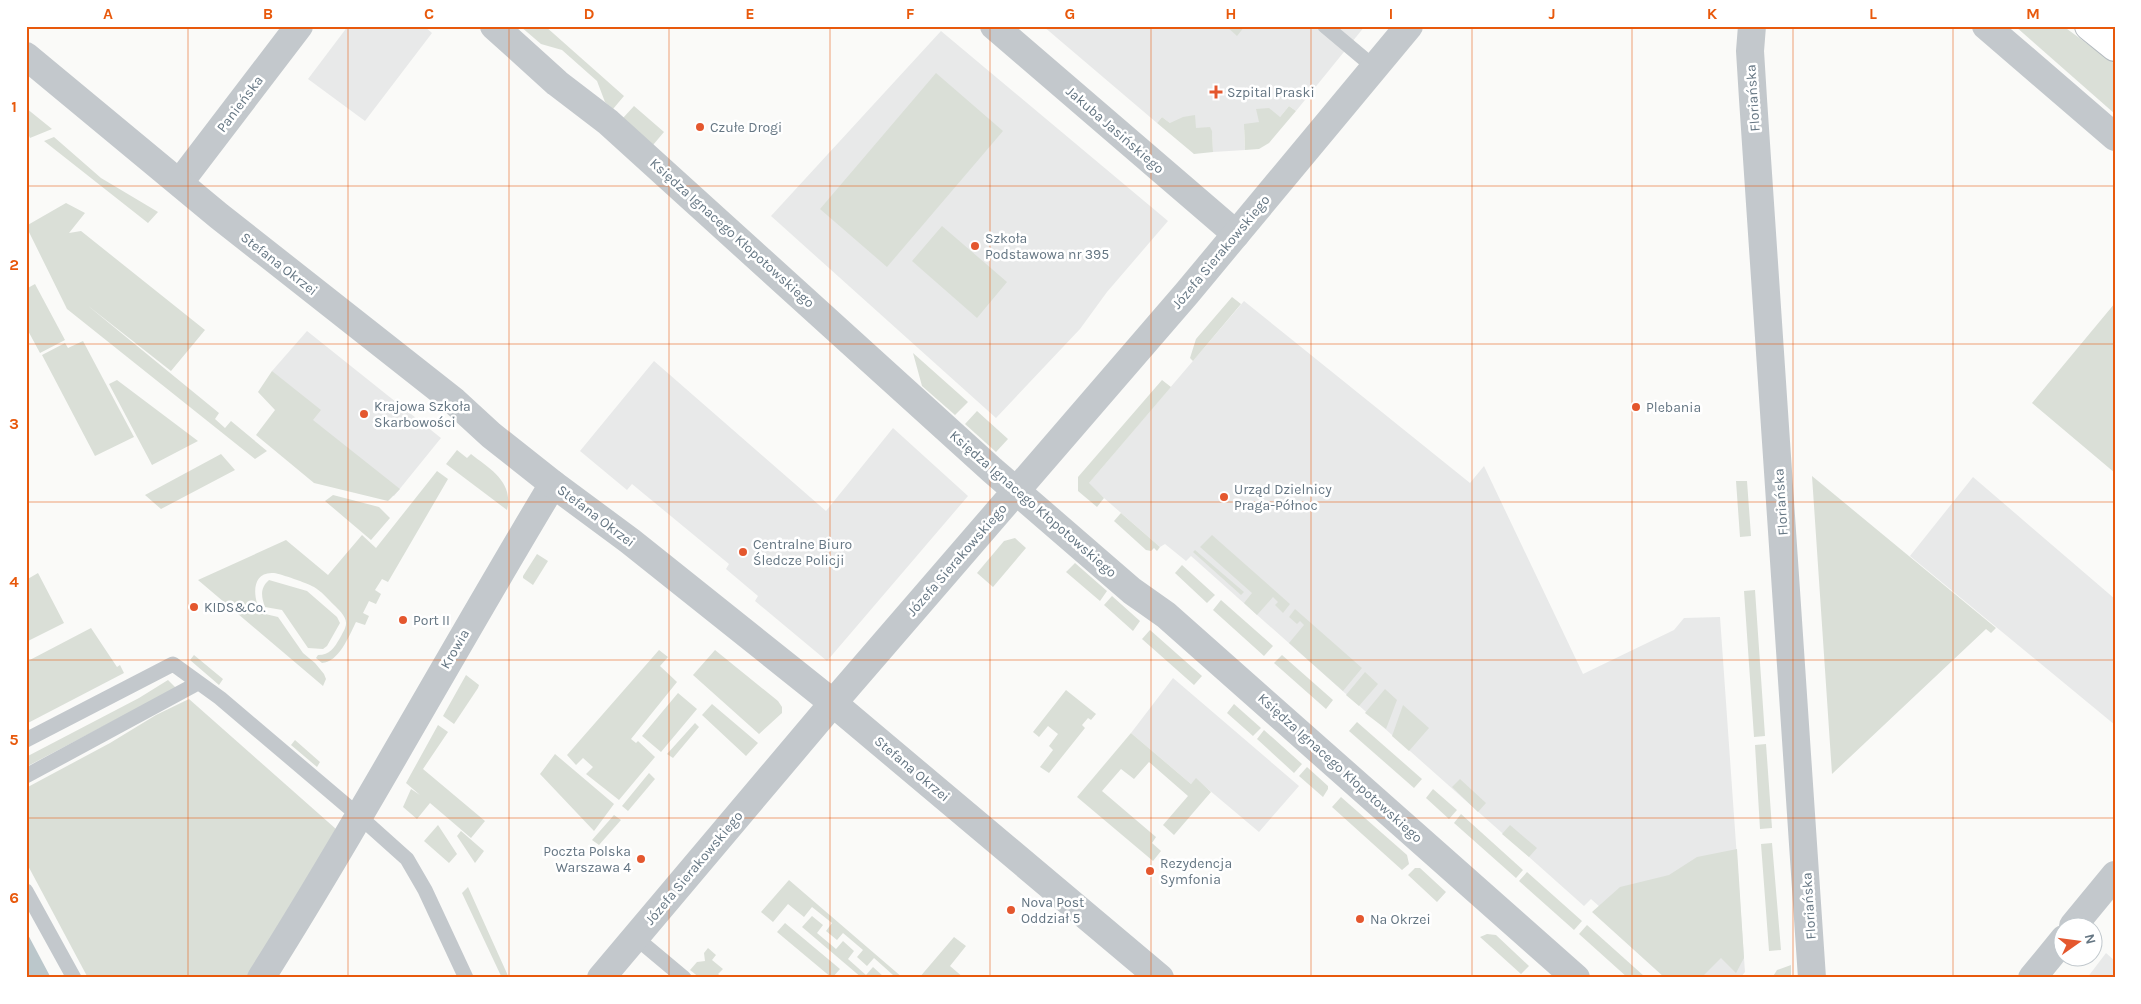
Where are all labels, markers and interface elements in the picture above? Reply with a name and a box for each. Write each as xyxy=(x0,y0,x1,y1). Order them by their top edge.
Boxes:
text: A xyxy=(103,4,113,23)
text: B xyxy=(263,4,273,23)
text: C xyxy=(424,4,434,23)
text: D xyxy=(584,4,595,23)
text: E xyxy=(745,4,755,23)
text: F xyxy=(906,4,915,23)
text: G xyxy=(1065,4,1075,23)
text: H xyxy=(1225,4,1237,23)
text: I xyxy=(1389,4,1393,23)
text: J xyxy=(1548,4,1556,23)
text: K xyxy=(1707,4,1718,23)
text: L xyxy=(1869,4,1877,23)
text: M xyxy=(2026,4,2040,23)
street label: Floriańska xyxy=(1742,64,1764,132)
street label: Panieńska xyxy=(213,72,267,136)
street label: Jakuba Jasińskiego xyxy=(1062,83,1168,177)
place label: Szpital Praski xyxy=(1227,84,1315,101)
marker: Szpital Praski xyxy=(1209,85,1223,99)
text: 1 xyxy=(11,97,17,116)
place label: Czułe Drogi xyxy=(710,119,782,136)
marker: Czułe Drogi xyxy=(694,121,706,133)
street label: Księdza Ignacego Kłopotowskiego xyxy=(646,155,818,311)
street label: Józefa Sierakowskiego xyxy=(1168,192,1274,312)
street label: Stefana Okrzei xyxy=(237,229,321,299)
place label: Szkoła Podstawowa nr 395 xyxy=(985,230,1109,263)
marker: Szkoła Podstawowa nr 395 xyxy=(969,240,981,252)
text: 2 xyxy=(9,255,19,274)
place label: Krajowa Szkoła Skarbowości xyxy=(374,398,471,431)
place label: Plebania xyxy=(1646,399,1701,416)
marker: Plebania xyxy=(1630,401,1642,413)
marker: Krajowa Szkoła Skarbowości xyxy=(358,408,370,420)
text: 3 xyxy=(9,414,19,433)
street label: Księdza Ignacego Kłopotowskiego xyxy=(946,427,1120,581)
street label: Floriańska xyxy=(1770,468,1792,536)
street label: Stefana Okrzei xyxy=(554,481,638,551)
place label: Urząd Dzielnicy Praga-Północ xyxy=(1234,481,1332,514)
marker: Urząd Dzielnicy Praga-Północ xyxy=(1218,491,1230,503)
street label: Józefa Sierakowskiego xyxy=(904,500,1010,620)
place label: Centralne Biuro Śledcze Policji xyxy=(753,536,852,569)
marker: Centralne Biuro Śledcze Policji xyxy=(737,546,749,558)
text: 4 xyxy=(9,572,19,591)
place label: KIDS&Co. xyxy=(204,599,266,616)
marker: KIDS&Co. xyxy=(188,601,200,613)
place label: Port II xyxy=(413,612,450,629)
marker: Port II xyxy=(397,614,409,626)
street label: Krowia xyxy=(437,626,473,672)
street label: Księdza Ignacego Kłopotowskiego xyxy=(1254,690,1426,846)
text: 5 xyxy=(9,730,19,749)
street label: Stefana Okrzei xyxy=(871,733,953,805)
street label: Józefa Sierakowskiego xyxy=(641,808,747,928)
place label: Poczta Polska Warszawa 4 xyxy=(543,843,631,876)
marker: Poczta Polska Warszawa 4 xyxy=(635,853,647,865)
place label: Rezydencja Symfonia xyxy=(1160,855,1232,888)
marker: Rezydencja Symfonia xyxy=(1144,865,1156,877)
street label: Floriańska xyxy=(1798,872,1820,940)
text: 6 xyxy=(9,888,19,907)
place label: Nova Post Oddział 5 xyxy=(1021,894,1084,927)
marker: Nova Post Oddział 5 xyxy=(1005,904,1017,916)
place label: Na Okrzei xyxy=(1370,911,1431,928)
marker: Na Okrzei xyxy=(1354,913,1366,925)
north arrow xyxy=(2054,916,2104,966)
text: N xyxy=(2081,932,2100,946)

